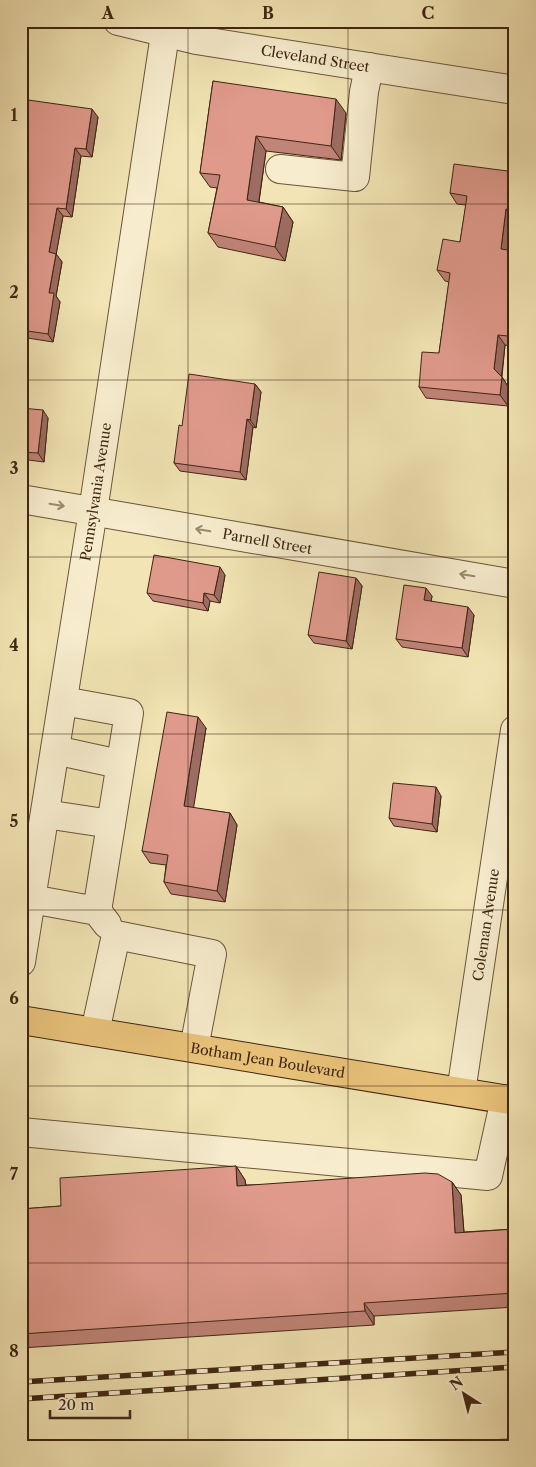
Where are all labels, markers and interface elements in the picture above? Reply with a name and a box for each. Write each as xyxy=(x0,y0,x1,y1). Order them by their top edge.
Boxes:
text: A xyxy=(101,3,115,23)
text: B xyxy=(262,3,274,23)
text: C xyxy=(422,3,434,23)
street label: Cleveland Street xyxy=(260,41,371,76)
text: 1 xyxy=(10,105,18,125)
text: 2 xyxy=(9,282,19,302)
street label: Pennsylvania Avenue xyxy=(76,421,115,562)
text: 3 xyxy=(9,458,19,478)
one-way arrow xyxy=(49,500,65,510)
one-way arrow xyxy=(195,524,211,534)
street label: Parnell Street xyxy=(221,525,314,558)
one-way arrow xyxy=(459,570,475,580)
text: 4 xyxy=(9,635,19,655)
text: 5 xyxy=(10,811,19,831)
street label: Coleman Avenue xyxy=(469,867,503,982)
text: 6 xyxy=(9,988,19,1008)
street label: Botham Jean Boulevard xyxy=(189,1039,347,1082)
text: 7 xyxy=(10,1164,19,1184)
text: 8 xyxy=(9,1341,19,1361)
north arrow xyxy=(438,1370,488,1420)
text: N xyxy=(446,1373,467,1394)
scale bar xyxy=(50,1387,130,1419)
text: 20 m xyxy=(58,1395,94,1414)

